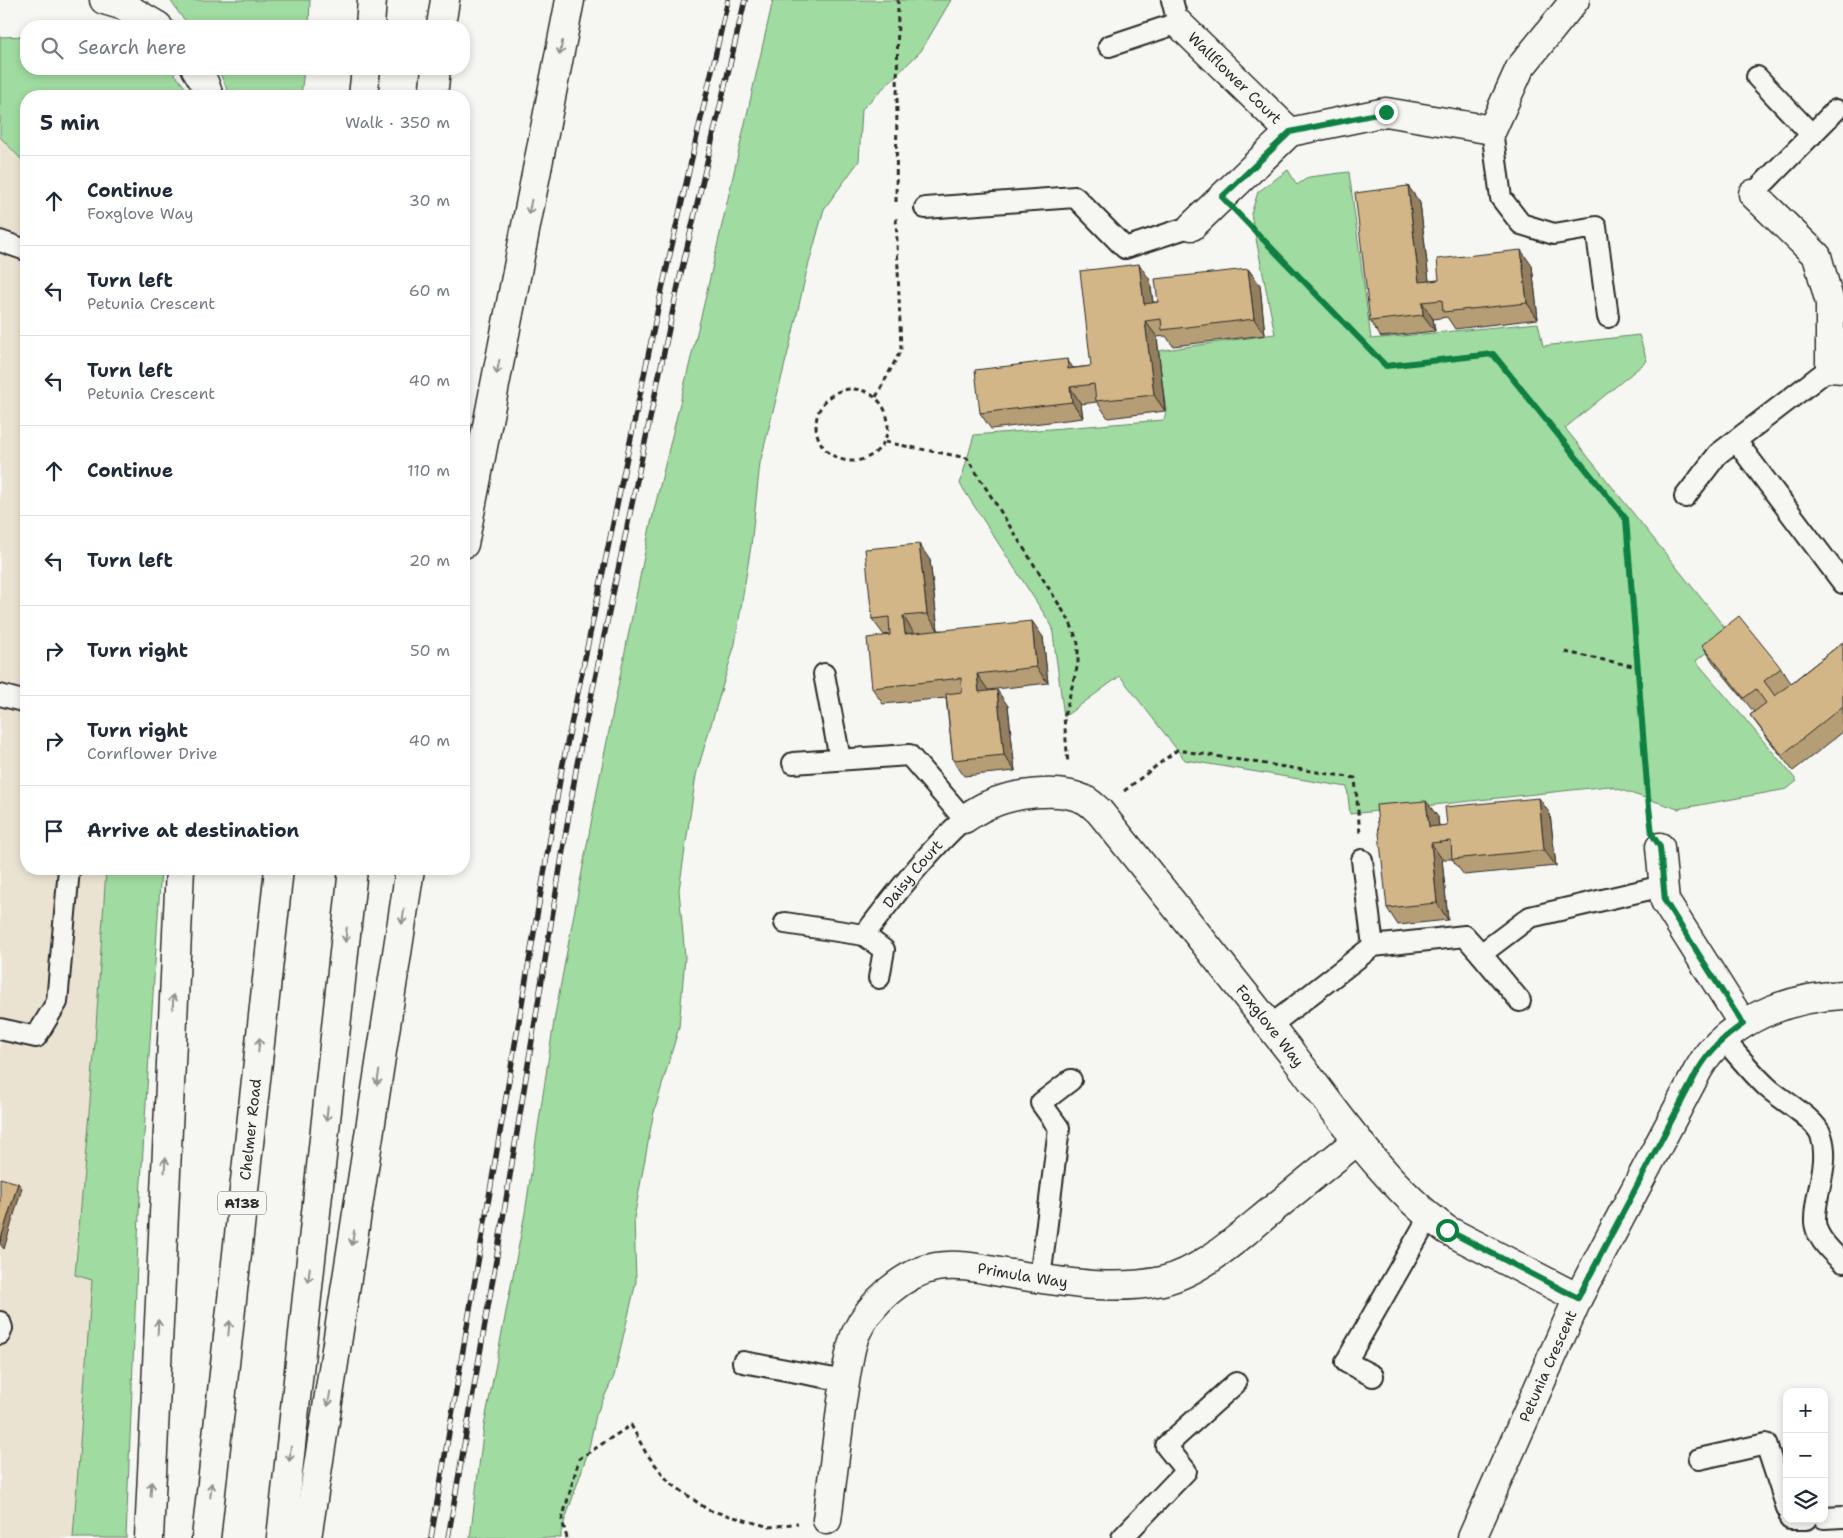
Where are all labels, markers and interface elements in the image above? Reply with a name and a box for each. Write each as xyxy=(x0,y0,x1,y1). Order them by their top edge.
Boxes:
search box xyxy=(20,20,470,75)
street label: Wallflower Court xyxy=(1183,28,1286,128)
icon: search xyxy=(38,34,66,62)
text: Search here xyxy=(78,35,187,60)
one-way arrow xyxy=(556,39,565,55)
route end xyxy=(1375,101,1398,124)
text: 5 min xyxy=(40,109,100,137)
text: Walk · 350 m xyxy=(345,112,450,133)
text: Continue xyxy=(87,178,173,203)
icon: ahead xyxy=(40,187,68,215)
text: 30 m xyxy=(409,190,450,211)
one-way arrow xyxy=(524,199,534,215)
text: Foxglove Way xyxy=(87,203,193,224)
text: Turn left xyxy=(87,268,173,293)
icon: left xyxy=(40,277,68,305)
text: 60 m xyxy=(409,280,450,301)
text: Petunia Crescent xyxy=(87,293,215,314)
text: Turn left xyxy=(87,358,173,383)
one-way arrow xyxy=(493,358,503,374)
icon: left xyxy=(40,367,68,395)
text: 40 m xyxy=(408,370,450,391)
text: Petunia Crescent xyxy=(87,383,215,404)
icon: ahead xyxy=(40,457,68,485)
text: Continue xyxy=(87,458,173,483)
text: 110 m xyxy=(407,460,450,481)
icon: left xyxy=(40,547,68,575)
text: Turn left xyxy=(87,548,173,573)
text: 20 m xyxy=(409,550,450,571)
icon: right xyxy=(40,637,68,665)
text: Turn right xyxy=(87,638,188,663)
text: 50 m xyxy=(410,640,450,661)
text: Turn right xyxy=(87,718,188,743)
icon: right xyxy=(40,727,68,755)
text: 40 m xyxy=(408,730,450,751)
text: Cornflower Drive xyxy=(87,743,217,764)
icon: arrive xyxy=(40,817,68,845)
text: Arrive at destination xyxy=(87,818,299,843)
street label: Daisy Court xyxy=(878,836,947,912)
one-way arrow xyxy=(397,909,407,925)
one-way arrow xyxy=(341,926,351,942)
street label: Foxglove Way xyxy=(1231,981,1309,1071)
one-way arrow xyxy=(169,995,178,1011)
one-way arrow xyxy=(255,1037,264,1053)
one-way arrow xyxy=(373,1069,383,1085)
street label: Chelmer Road xyxy=(235,1077,266,1181)
one-way arrow xyxy=(322,1105,332,1121)
one-way arrow xyxy=(161,1157,170,1173)
road number: A138 xyxy=(218,1192,266,1214)
route start xyxy=(1436,1219,1459,1242)
one-way arrow xyxy=(348,1230,358,1246)
street label: Primula Way xyxy=(976,1258,1069,1292)
one-way arrow xyxy=(304,1267,314,1283)
street label: Petunia Crescent xyxy=(1514,1307,1581,1425)
one-way arrow xyxy=(154,1319,163,1335)
one-way arrow xyxy=(224,1320,233,1336)
map controls xyxy=(1783,1388,1828,1523)
button: + xyxy=(1783,1388,1828,1433)
one-way arrow xyxy=(323,1390,333,1406)
button: − xyxy=(1783,1433,1828,1478)
one-way arrow xyxy=(285,1446,295,1462)
button: layers xyxy=(1783,1478,1828,1523)
one-way arrow xyxy=(147,1482,156,1498)
one-way arrow xyxy=(206,1482,216,1498)

